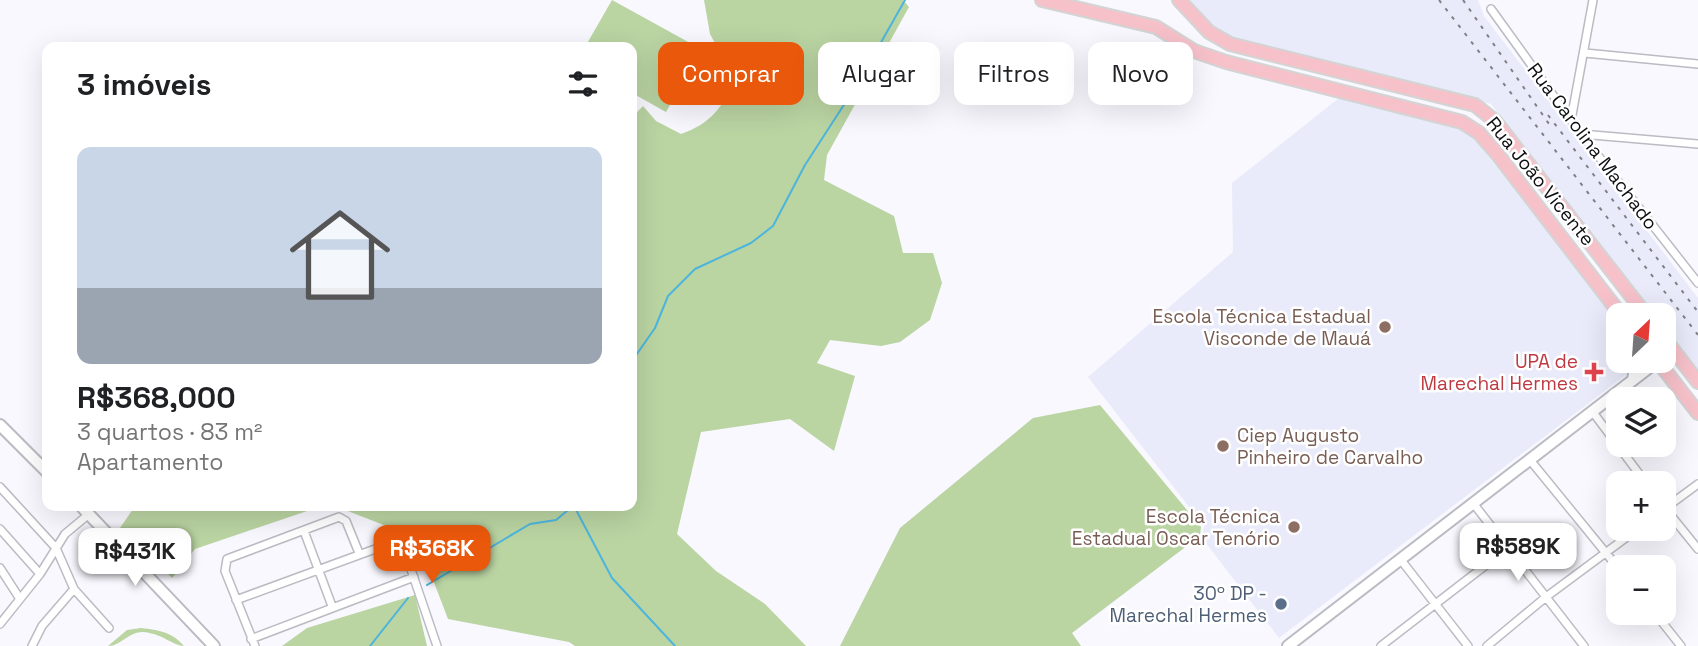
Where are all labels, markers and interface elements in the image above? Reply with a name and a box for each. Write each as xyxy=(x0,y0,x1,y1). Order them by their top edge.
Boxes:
chip: Comprar xyxy=(658,42,804,105)
chip: Alugar xyxy=(818,42,940,105)
chip: Filtros xyxy=(954,42,1074,105)
chip: Novo xyxy=(1088,42,1193,105)
street label: Rua Carolina Machado xyxy=(1522,58,1664,235)
text: 3 imóveis xyxy=(77,65,211,104)
icon: filters xyxy=(564,65,602,103)
street label: Rua João Vicente xyxy=(1481,112,1600,251)
icon: home xyxy=(277,192,403,318)
north arrow xyxy=(1606,303,1676,373)
map controls xyxy=(1606,303,1676,625)
place label: Escola Técnica Estadual Visconde de Mauá xyxy=(1153,304,1371,351)
marker: Escola Técnica Estadual Visconde de Mauá xyxy=(1377,319,1393,335)
place label: UPA de Marechal Hermes xyxy=(1421,349,1578,396)
marker: UPA de Marechal Hermes xyxy=(1584,362,1604,382)
text: R$368,000 xyxy=(77,378,236,417)
button: layers xyxy=(1606,387,1676,457)
text: 3 quartos · 83 m² xyxy=(77,417,263,447)
place label: Ciep Augusto Pinheiro de Carvalho xyxy=(1237,423,1423,470)
marker: Ciep Augusto Pinheiro de Carvalho xyxy=(1215,438,1231,454)
text: Apartamento xyxy=(77,447,224,477)
button: + xyxy=(1606,471,1676,541)
place label: Escola Técnica Estadual Oscar Tenório xyxy=(1072,504,1280,551)
marker: Escola Técnica Estadual Oscar Tenório xyxy=(1286,519,1302,535)
pin: R$589K xyxy=(1461,524,1575,583)
pin: R$368K xyxy=(375,526,489,585)
pin: R$431K xyxy=(78,528,192,588)
text: R$589K xyxy=(1476,531,1560,561)
text: R$368K xyxy=(390,533,474,563)
text: R$431K xyxy=(94,536,176,566)
button: − xyxy=(1606,555,1676,625)
place label: 30º DP - Marechal Hermes xyxy=(1110,581,1267,628)
marker: 30º DP - Marechal Hermes xyxy=(1273,596,1289,612)

